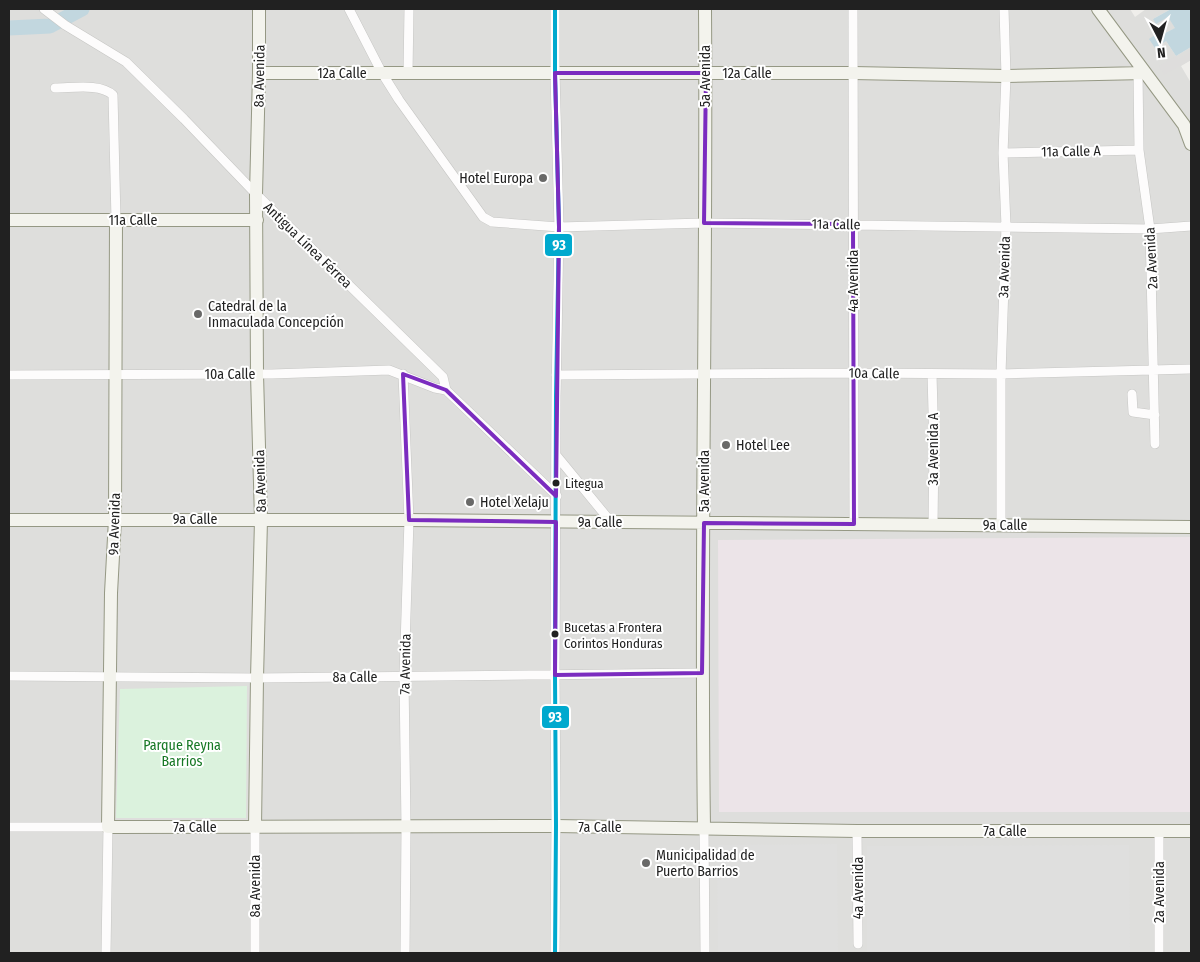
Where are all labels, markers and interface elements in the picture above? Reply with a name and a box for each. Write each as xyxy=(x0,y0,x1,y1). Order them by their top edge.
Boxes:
north arrow xyxy=(1135,15,1185,65)
street label: 8a Avenida xyxy=(250,44,269,108)
text: N xyxy=(1156,44,1166,61)
street label: 5a Avenida xyxy=(697,45,714,107)
street label: 12a Calle xyxy=(317,65,367,82)
street label: 12a Calle xyxy=(722,65,772,82)
street label: 11a Calle A xyxy=(1041,142,1102,161)
place label: Hotel Europa xyxy=(459,170,533,187)
marker: Hotel Europa xyxy=(537,172,549,184)
street label: Antigua Línea Férrea xyxy=(260,199,355,292)
street label: 11a Calle xyxy=(109,212,157,229)
street label: 11a Calle xyxy=(811,216,861,233)
street label: 2a Avenida xyxy=(1141,226,1162,289)
line badge: 93 xyxy=(544,233,573,257)
street label: 3a Avenida xyxy=(995,236,1014,298)
text: 93 xyxy=(552,237,566,254)
street label: 4a Avenida xyxy=(845,250,862,312)
place label: Catedral de la Inmaculada Concepción xyxy=(208,298,344,331)
marker: Catedral de la Inmaculada Concepción xyxy=(192,308,204,320)
street label: 10a Calle xyxy=(848,365,900,382)
street label: 10a Calle xyxy=(205,366,255,383)
street label: 3a Avenida A xyxy=(925,412,942,485)
place label: Hotel Lee xyxy=(736,437,790,454)
marker: Hotel Lee xyxy=(720,439,732,451)
street label: 8a Avenida xyxy=(251,449,270,513)
street label: 5a Avenida xyxy=(696,450,713,512)
place label: Litegua xyxy=(565,476,604,491)
marker: Litegua xyxy=(551,478,561,488)
street label: 9a Avenida xyxy=(105,492,124,556)
place label: Hotel Xelaju xyxy=(480,494,549,511)
marker: Hotel Xelaju xyxy=(464,496,476,508)
street label: 9a Calle xyxy=(173,511,217,528)
street label: 9a Calle xyxy=(578,514,622,531)
street label: 9a Calle xyxy=(983,517,1027,534)
place label: Bucetas a Frontera Corintos Honduras xyxy=(564,620,663,651)
marker: Bucetas a Frontera Corintos Honduras xyxy=(550,629,560,639)
street label: 7a Avenida xyxy=(396,633,415,695)
street label: 8a Calle xyxy=(332,669,378,686)
line badge: 93 xyxy=(541,705,570,729)
text: 93 xyxy=(548,709,562,726)
park label: Parque Reyna Barrios xyxy=(143,737,221,770)
street label: 7a Calle xyxy=(173,819,217,836)
street label: 7a Calle xyxy=(578,819,622,836)
street label: 7a Calle xyxy=(983,823,1027,840)
place label: Municipalidad de Puerto Barrios xyxy=(656,847,755,880)
street label: 8a Avenida xyxy=(247,854,264,917)
marker: Municipalidad de Puerto Barrios xyxy=(640,857,652,869)
street label: 4a Avenida xyxy=(850,857,867,919)
street label: 2a Avenida xyxy=(1151,861,1168,923)

